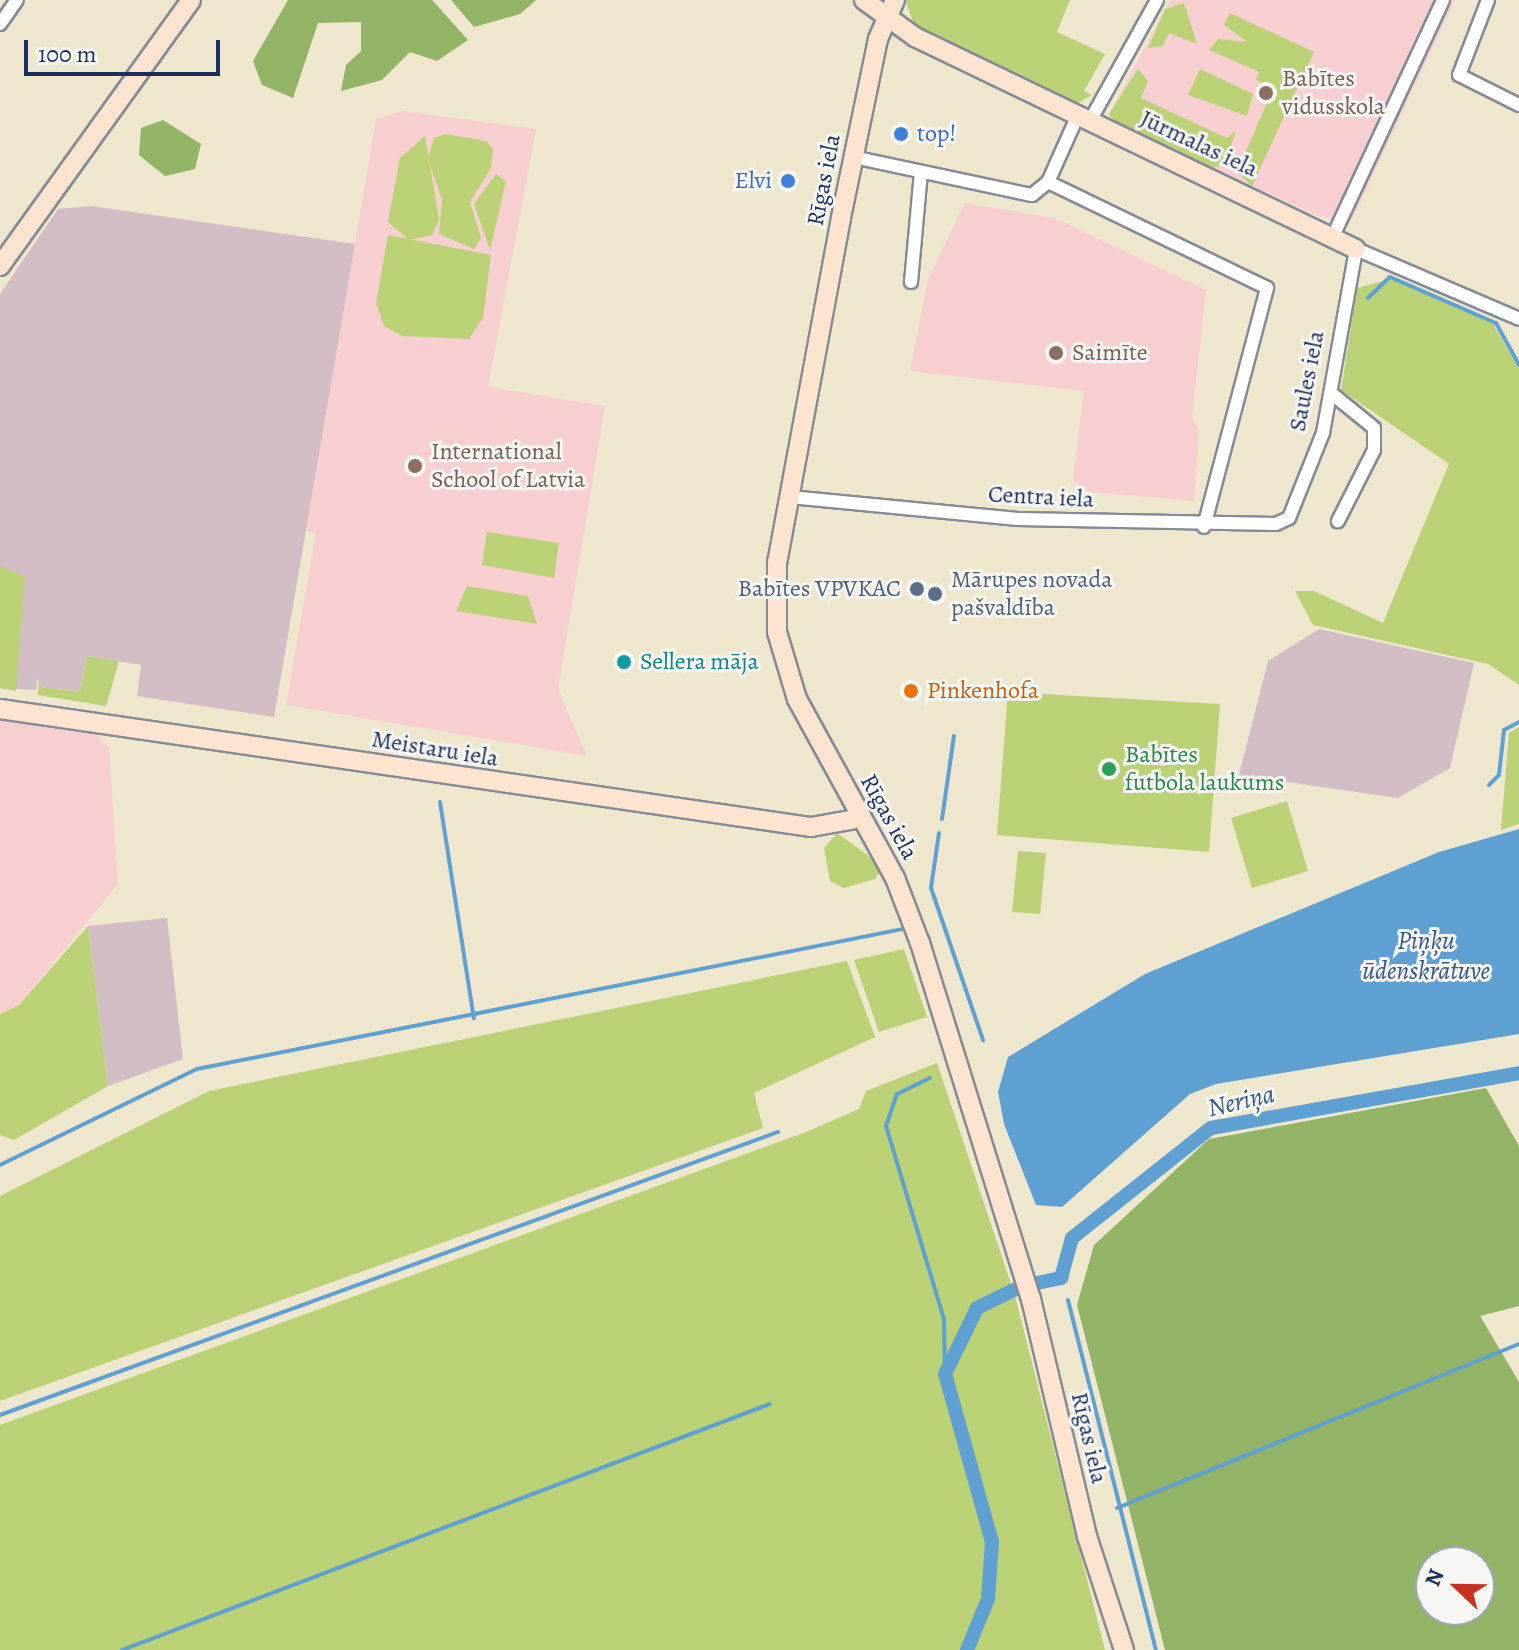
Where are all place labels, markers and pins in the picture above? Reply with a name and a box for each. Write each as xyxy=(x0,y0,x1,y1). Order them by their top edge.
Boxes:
place label: Babītes vidusskola xyxy=(1282,65,1385,121)
marker: Babītes vidusskola xyxy=(1257,84,1275,102)
place label: top! xyxy=(917,120,956,148)
marker: top! xyxy=(892,125,910,143)
place label: Elvi xyxy=(735,167,772,195)
marker: Elvi xyxy=(779,172,797,190)
place label: Saimīte xyxy=(1072,339,1148,367)
marker: Saimīte xyxy=(1047,344,1065,362)
place label: International School of Latvia xyxy=(431,438,585,494)
marker: International School of Latvia xyxy=(406,457,424,475)
place label: Mārupes novada pašvaldība xyxy=(951,566,1113,622)
place label: Babītes VPVKAC xyxy=(738,575,901,603)
marker: Babītes VPVKAC xyxy=(908,580,926,598)
marker: Mārupes novada pašvaldība xyxy=(926,585,944,603)
place label: Sellera māja xyxy=(640,648,759,676)
marker: Sellera māja xyxy=(615,653,633,671)
place label: Pinkenhofa xyxy=(927,677,1039,705)
marker: Pinkenhofa xyxy=(902,682,920,700)
place label: Babītes futbola laukums xyxy=(1125,741,1284,797)
marker: Babītes futbola laukums xyxy=(1100,760,1118,778)

